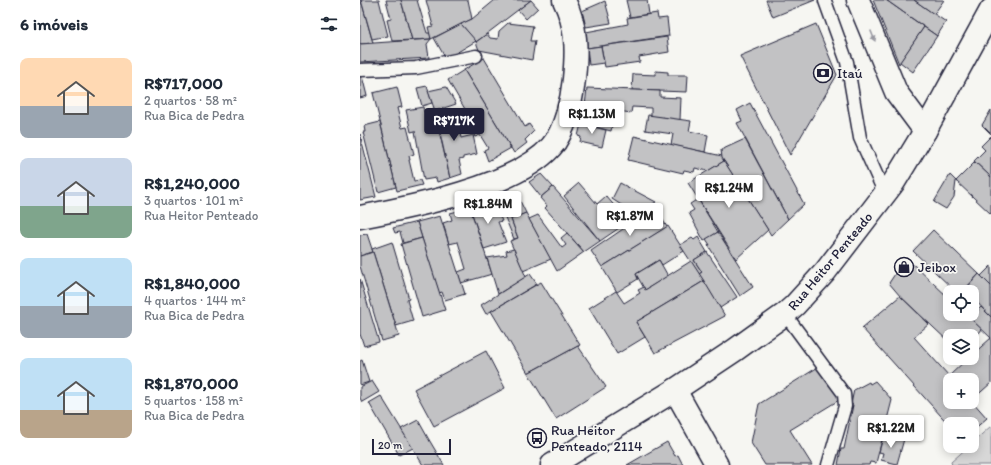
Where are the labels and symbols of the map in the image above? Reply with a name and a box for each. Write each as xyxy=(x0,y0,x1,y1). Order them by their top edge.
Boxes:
one-way arrow xyxy=(870,31,876,43)
bank icon: Itaú xyxy=(812,62,834,84)
place label: Itaú xyxy=(837,65,863,82)
pin: R$1.13M xyxy=(555,101,629,135)
pin: R$717K xyxy=(421,108,487,142)
pin: R$1.24M xyxy=(692,175,766,209)
pin: R$1.84M xyxy=(451,191,525,225)
pin: R$1.87M xyxy=(593,203,667,237)
street label: Rua Heitor Penteado xyxy=(784,209,876,314)
shop icon: Jeibox xyxy=(893,256,915,278)
place label: Jeibox xyxy=(918,259,957,276)
pin: R$1.22M xyxy=(854,415,928,449)
place label: Rua Heitor Penteado, 2114 xyxy=(551,422,643,455)
bus stop icon: Rua Heitor Penteado, 2114 xyxy=(526,427,548,449)
scale bar xyxy=(372,437,451,456)

